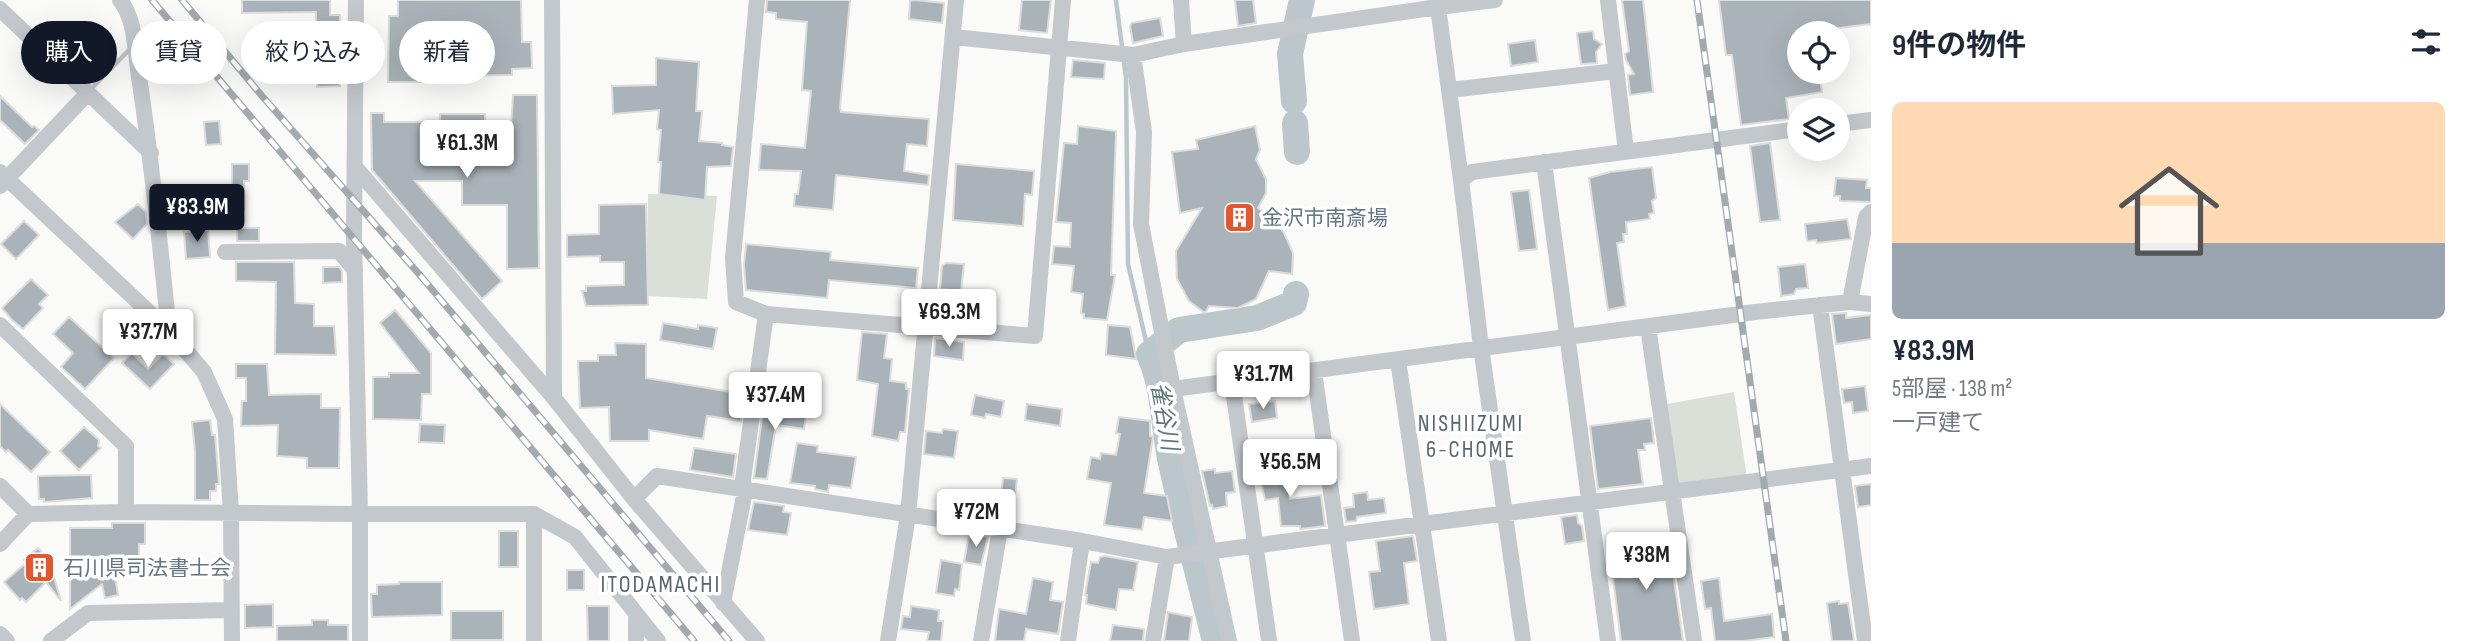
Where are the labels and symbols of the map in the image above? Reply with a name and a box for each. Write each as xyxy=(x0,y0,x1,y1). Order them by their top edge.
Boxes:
pin: ¥61.3M xyxy=(410,120,524,180)
pin: ¥83.9M xyxy=(140,184,254,244)
building icon: 金沢市南斎場 xyxy=(1222,201,1256,235)
place label: 金沢市南斎場 xyxy=(1262,206,1388,231)
pin: ¥69.3M xyxy=(892,290,1006,349)
pin: ¥37.7M xyxy=(91,310,205,369)
pin: ¥31.7M xyxy=(1206,352,1320,411)
pin: ¥37.4M xyxy=(718,372,832,432)
water label: 雀谷川 xyxy=(1144,380,1184,456)
district label: NISHIIZUMI 6-CHOME xyxy=(1418,410,1524,464)
pin: ¥56.5M xyxy=(1233,440,1347,499)
pin: ¥72M xyxy=(935,490,1017,549)
pin: ¥38M xyxy=(1605,532,1687,592)
building icon: 石川県司法書士会 xyxy=(23,551,57,585)
place label: 石川県司法書士会 xyxy=(63,556,231,581)
district label: ITODAMACHI xyxy=(601,570,721,599)

